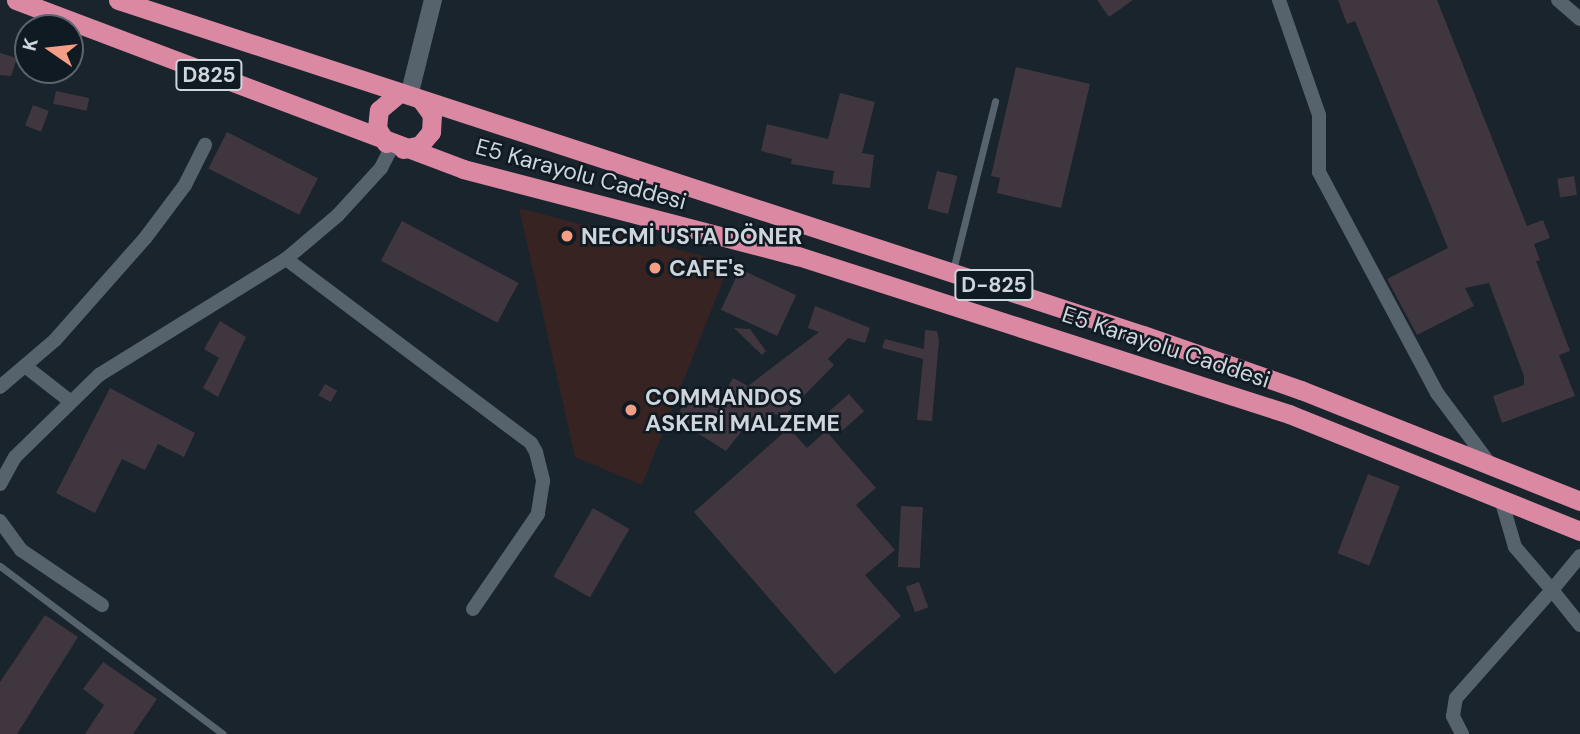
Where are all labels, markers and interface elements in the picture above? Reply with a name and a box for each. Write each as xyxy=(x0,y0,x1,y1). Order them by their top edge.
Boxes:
north arrow xyxy=(14,14,84,84)
text: K xyxy=(16,35,44,53)
road number: D825 xyxy=(174,57,244,92)
street label: E5 Karayolu Caddesi xyxy=(473,133,689,215)
place label: NECMİ USTA DÖNER xyxy=(581,222,802,250)
marker: NECMİ USTA DÖNER xyxy=(559,228,575,244)
place label: CAFE's xyxy=(669,254,745,282)
marker: CAFE's xyxy=(647,260,663,276)
road number: D-825 xyxy=(954,268,1034,302)
street label: E5 Karayolu Caddesi xyxy=(1059,300,1273,394)
place label: COMMANDOS ASKERİ MALZEME xyxy=(645,383,840,437)
marker: COMMANDOS ASKERİ MALZEME xyxy=(623,402,639,418)

